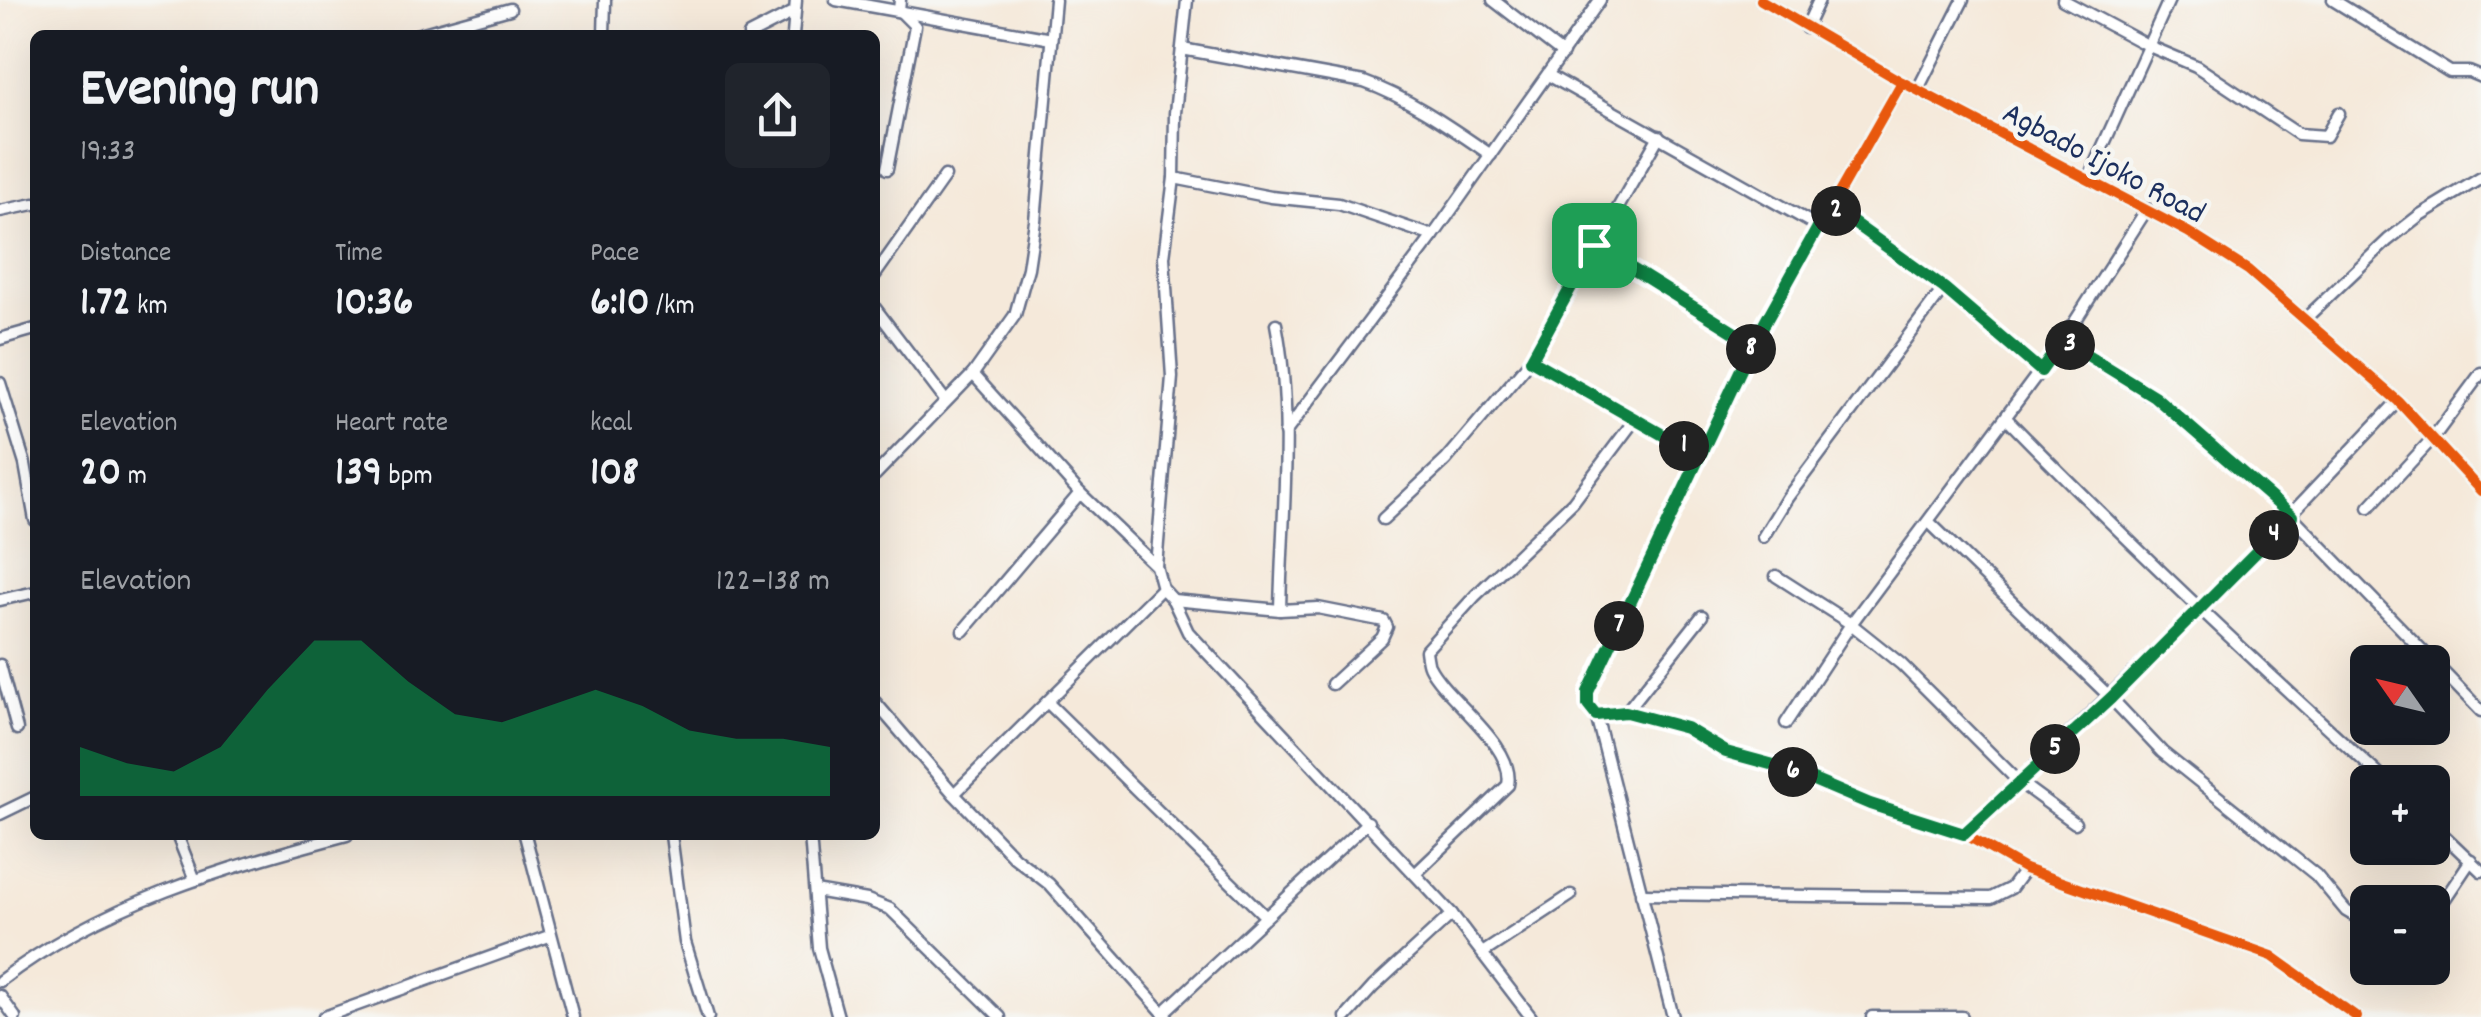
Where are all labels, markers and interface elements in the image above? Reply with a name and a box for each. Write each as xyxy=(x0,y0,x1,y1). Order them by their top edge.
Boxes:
text: Evening run xyxy=(80,53,319,132)
button: share xyxy=(725,63,830,168)
street label: Agbado Ijoko Road xyxy=(1993,93,2212,238)
text: 19:33 xyxy=(80,130,135,176)
pin: 2 xyxy=(1811,186,1861,236)
text: 2 xyxy=(1830,191,1842,231)
pin xyxy=(1552,203,1637,288)
icon: arrive xyxy=(1567,218,1622,273)
text: Distance xyxy=(80,235,171,275)
text: Time xyxy=(335,235,383,275)
text: Pace xyxy=(590,235,639,275)
text: 1.72 xyxy=(80,275,131,335)
text: 10:36 xyxy=(335,275,413,335)
text: 6:10 xyxy=(590,275,650,335)
text: km xyxy=(131,288,168,328)
text: /km xyxy=(650,288,695,328)
pin: 3 xyxy=(2045,320,2095,370)
pin: 8 xyxy=(1726,324,1776,374)
text: 3 xyxy=(2064,325,2076,365)
text: 8 xyxy=(1745,329,1757,369)
text: Elevation xyxy=(80,405,177,445)
text: Heart rate xyxy=(335,405,448,445)
text: kcal xyxy=(590,405,633,445)
pin: 1 xyxy=(1659,421,1709,471)
text: 1 xyxy=(1681,426,1687,466)
text: 20 xyxy=(80,445,121,505)
text: 139 xyxy=(335,445,382,505)
text: 108 xyxy=(590,445,639,505)
text: m xyxy=(121,458,147,498)
text: bpm xyxy=(382,458,433,498)
pin: 4 xyxy=(2249,510,2299,560)
text: 4 xyxy=(2268,515,2280,555)
text: Elevation xyxy=(80,560,191,606)
text: 122–138 m xyxy=(716,560,830,606)
pin: 7 xyxy=(1594,601,1644,651)
text: 7 xyxy=(1614,606,1624,646)
north arrow xyxy=(2350,645,2450,745)
map controls xyxy=(2350,645,2450,985)
pin: 5 xyxy=(2030,724,2080,774)
text: 5 xyxy=(2049,729,2061,769)
pin: 6 xyxy=(1768,747,1818,797)
text: 6 xyxy=(1786,752,1800,792)
button: + xyxy=(2350,765,2450,865)
button: − xyxy=(2350,885,2450,985)

